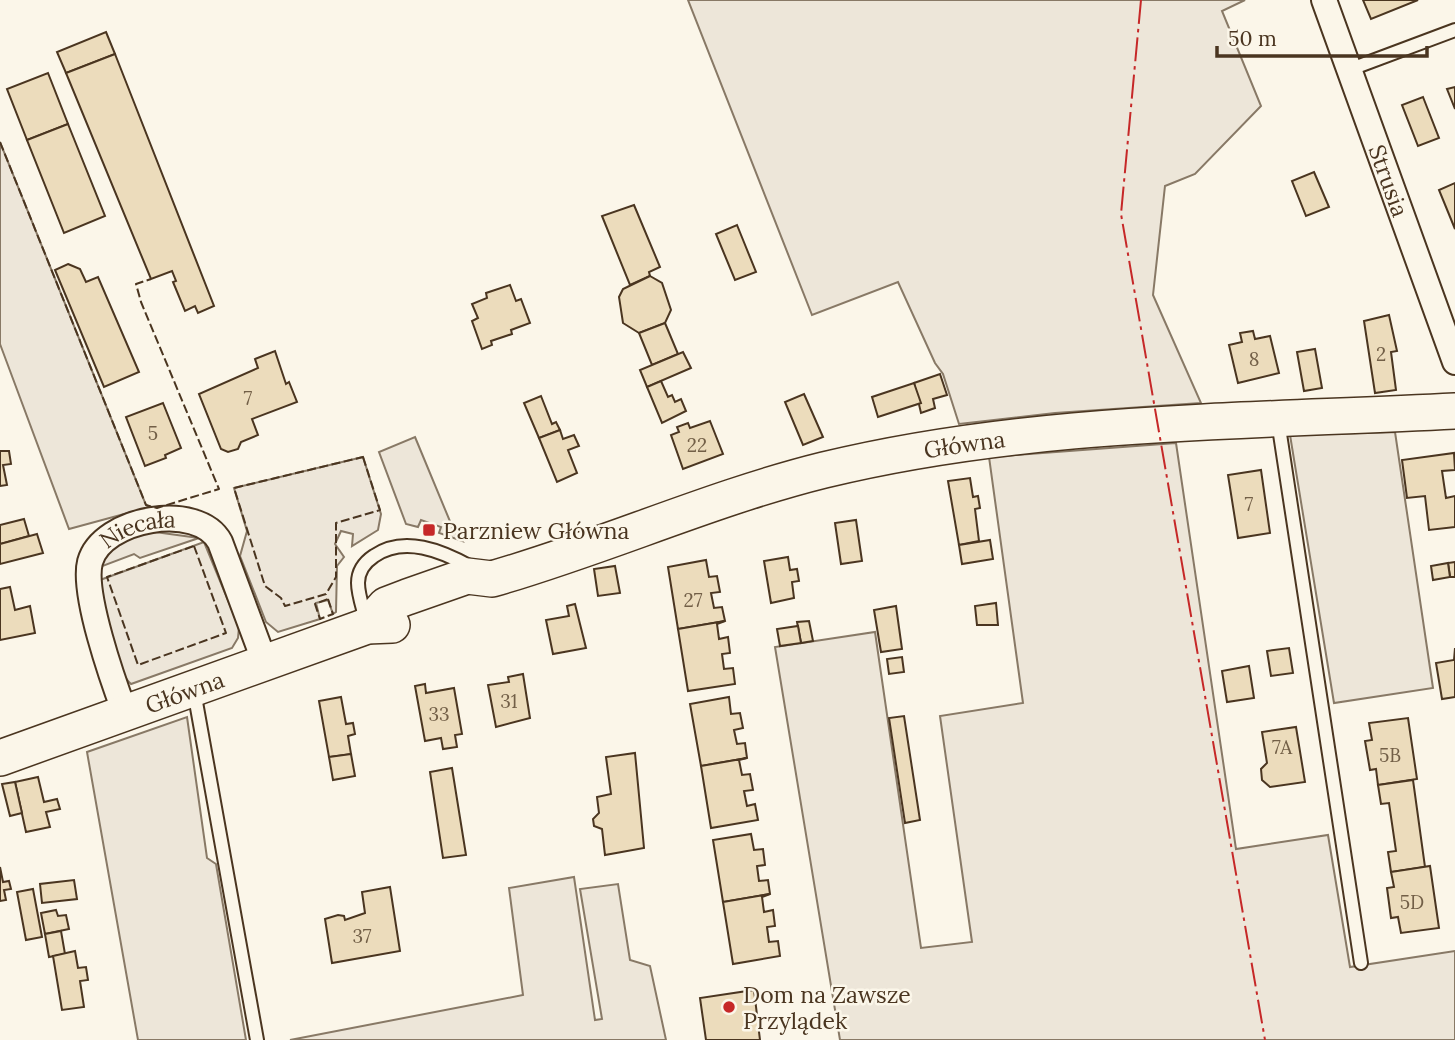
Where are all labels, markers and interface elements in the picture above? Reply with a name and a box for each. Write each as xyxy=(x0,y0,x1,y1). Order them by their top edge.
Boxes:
scale bar xyxy=(1217,14,1427,58)
text: 50 m xyxy=(1228,25,1277,52)
street label: Strusia xyxy=(1363,141,1416,221)
house number: 2 xyxy=(1376,342,1386,366)
house number: 8 xyxy=(1249,347,1259,371)
house number: 7 xyxy=(244,386,253,410)
house number: 5 xyxy=(148,421,158,445)
street label: Główna xyxy=(922,424,1007,464)
house number: 22 xyxy=(687,433,707,457)
house number: 7 xyxy=(1245,492,1254,516)
street label: Niecała xyxy=(93,504,176,554)
place label: Parzniew Główna xyxy=(443,516,630,545)
marker: Parzniew Główna xyxy=(421,522,437,538)
house number: 27 xyxy=(684,588,703,612)
street label: Główna xyxy=(141,664,228,719)
house number: 31 xyxy=(500,689,518,713)
house number: 33 xyxy=(428,702,450,726)
house number: 7A xyxy=(1272,735,1293,759)
house number: 5B xyxy=(1379,743,1401,767)
house number: 5D xyxy=(1400,890,1424,914)
house number: 37 xyxy=(353,924,372,948)
place label: Dom na Zawsze Przylądek xyxy=(743,980,911,1035)
marker: Dom na Zawsze Przylądek xyxy=(721,999,737,1015)

